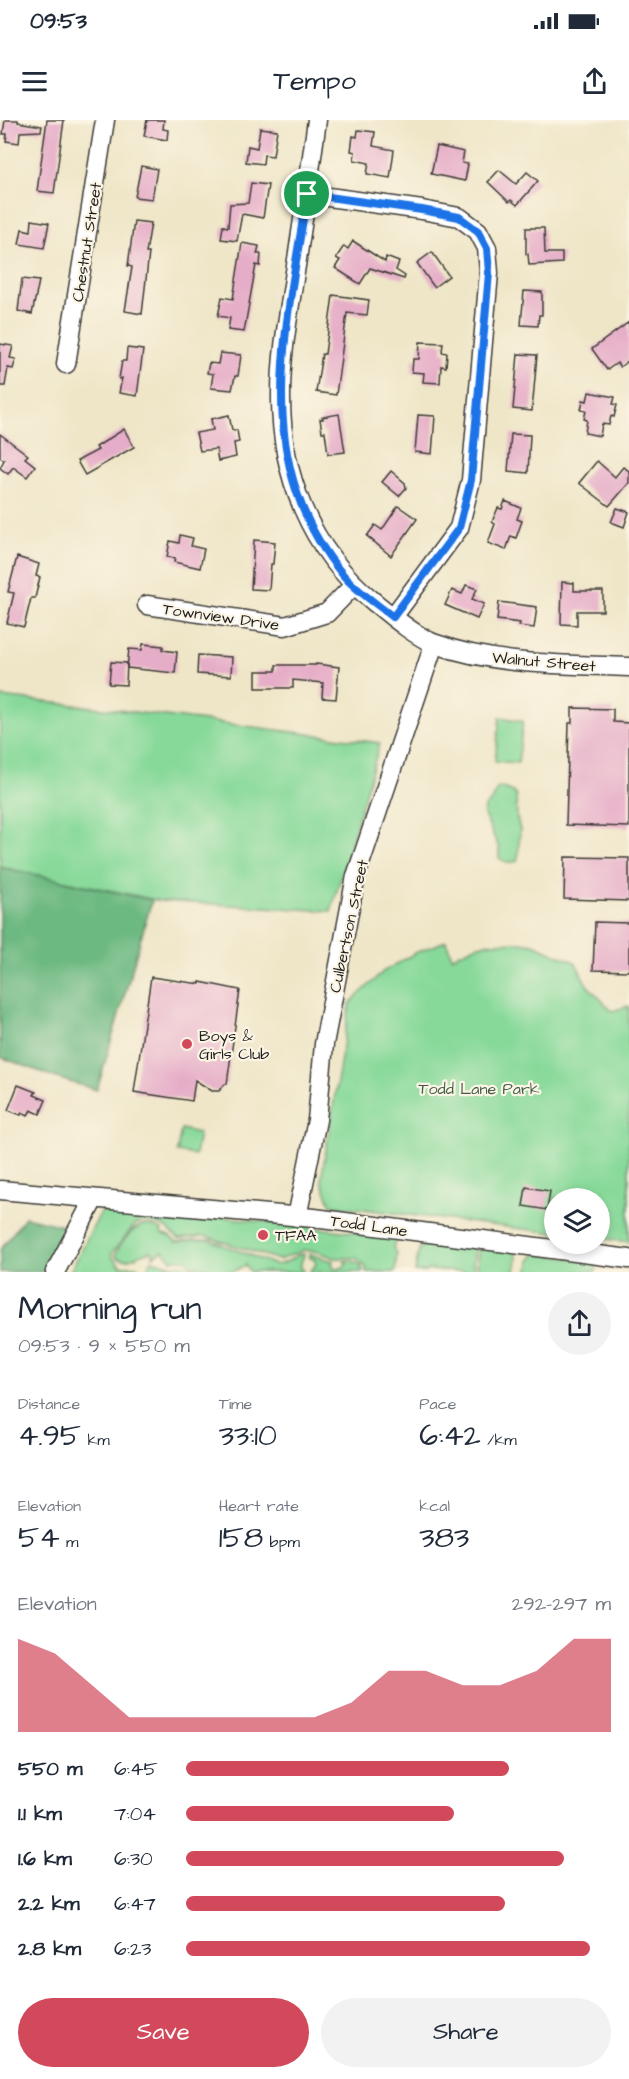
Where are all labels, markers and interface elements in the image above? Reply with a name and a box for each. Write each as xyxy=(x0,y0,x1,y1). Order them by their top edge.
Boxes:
text: 09:53 xyxy=(30,6,87,37)
text: Tempo xyxy=(273,62,356,100)
icon: menu xyxy=(18,65,51,98)
icon: share xyxy=(578,65,611,98)
pin xyxy=(281,168,332,219)
icon: arrive xyxy=(290,177,323,210)
street label: Chestnut Street xyxy=(67,180,107,304)
street label: Townview Drive xyxy=(161,598,281,636)
street label: Walnut Street xyxy=(491,647,597,678)
street label: Culbertson Street xyxy=(324,857,374,995)
place label: Boys & Girls Club xyxy=(199,1025,269,1065)
marker: Boys & Girls Club xyxy=(180,1037,194,1051)
park label: Todd Lane Park xyxy=(418,1078,540,1100)
map controls xyxy=(544,1188,610,1254)
button: layers xyxy=(544,1188,610,1254)
street label: Todd Lane xyxy=(329,1210,409,1242)
place label: TFAA xyxy=(275,1225,317,1247)
marker: TFAA xyxy=(256,1228,270,1242)
text: Morning run xyxy=(18,1286,202,1332)
button: share xyxy=(548,1292,611,1355)
text: 09:53 · 9 × 550 m xyxy=(18,1332,190,1360)
text: Distance xyxy=(18,1393,80,1415)
text: Time xyxy=(219,1393,252,1415)
text: Pace xyxy=(419,1393,456,1415)
text: 4.95 xyxy=(18,1415,81,1457)
text: 33:10 xyxy=(219,1415,277,1457)
text: 6:42 xyxy=(419,1415,481,1457)
text: km xyxy=(81,1429,110,1451)
text: /km xyxy=(481,1429,517,1451)
text: Elevation xyxy=(18,1495,81,1517)
text: Heart rate xyxy=(219,1495,299,1517)
text: kcal xyxy=(419,1495,450,1517)
text: 54 xyxy=(18,1517,60,1559)
text: 158 xyxy=(219,1517,263,1559)
text: 383 xyxy=(419,1517,469,1559)
text: m xyxy=(60,1531,79,1553)
text: bpm xyxy=(263,1531,300,1553)
text: Elevation xyxy=(18,1590,97,1618)
text: 292–297 m xyxy=(512,1590,611,1618)
text: 550 m xyxy=(18,1755,83,1783)
text: 6:45 xyxy=(114,1755,158,1783)
text: 1.1 km xyxy=(18,1800,62,1828)
text: 7:04 xyxy=(114,1800,156,1828)
text: 1.6 km xyxy=(18,1845,72,1873)
text: 6:30 xyxy=(114,1845,153,1873)
text: 2.2 km xyxy=(18,1890,80,1918)
text: 6:47 xyxy=(114,1890,156,1918)
text: 2.8 km xyxy=(18,1935,81,1963)
text: 6:23 xyxy=(114,1935,152,1963)
button: Save xyxy=(18,1998,309,2067)
button: Share xyxy=(321,1998,611,2067)

